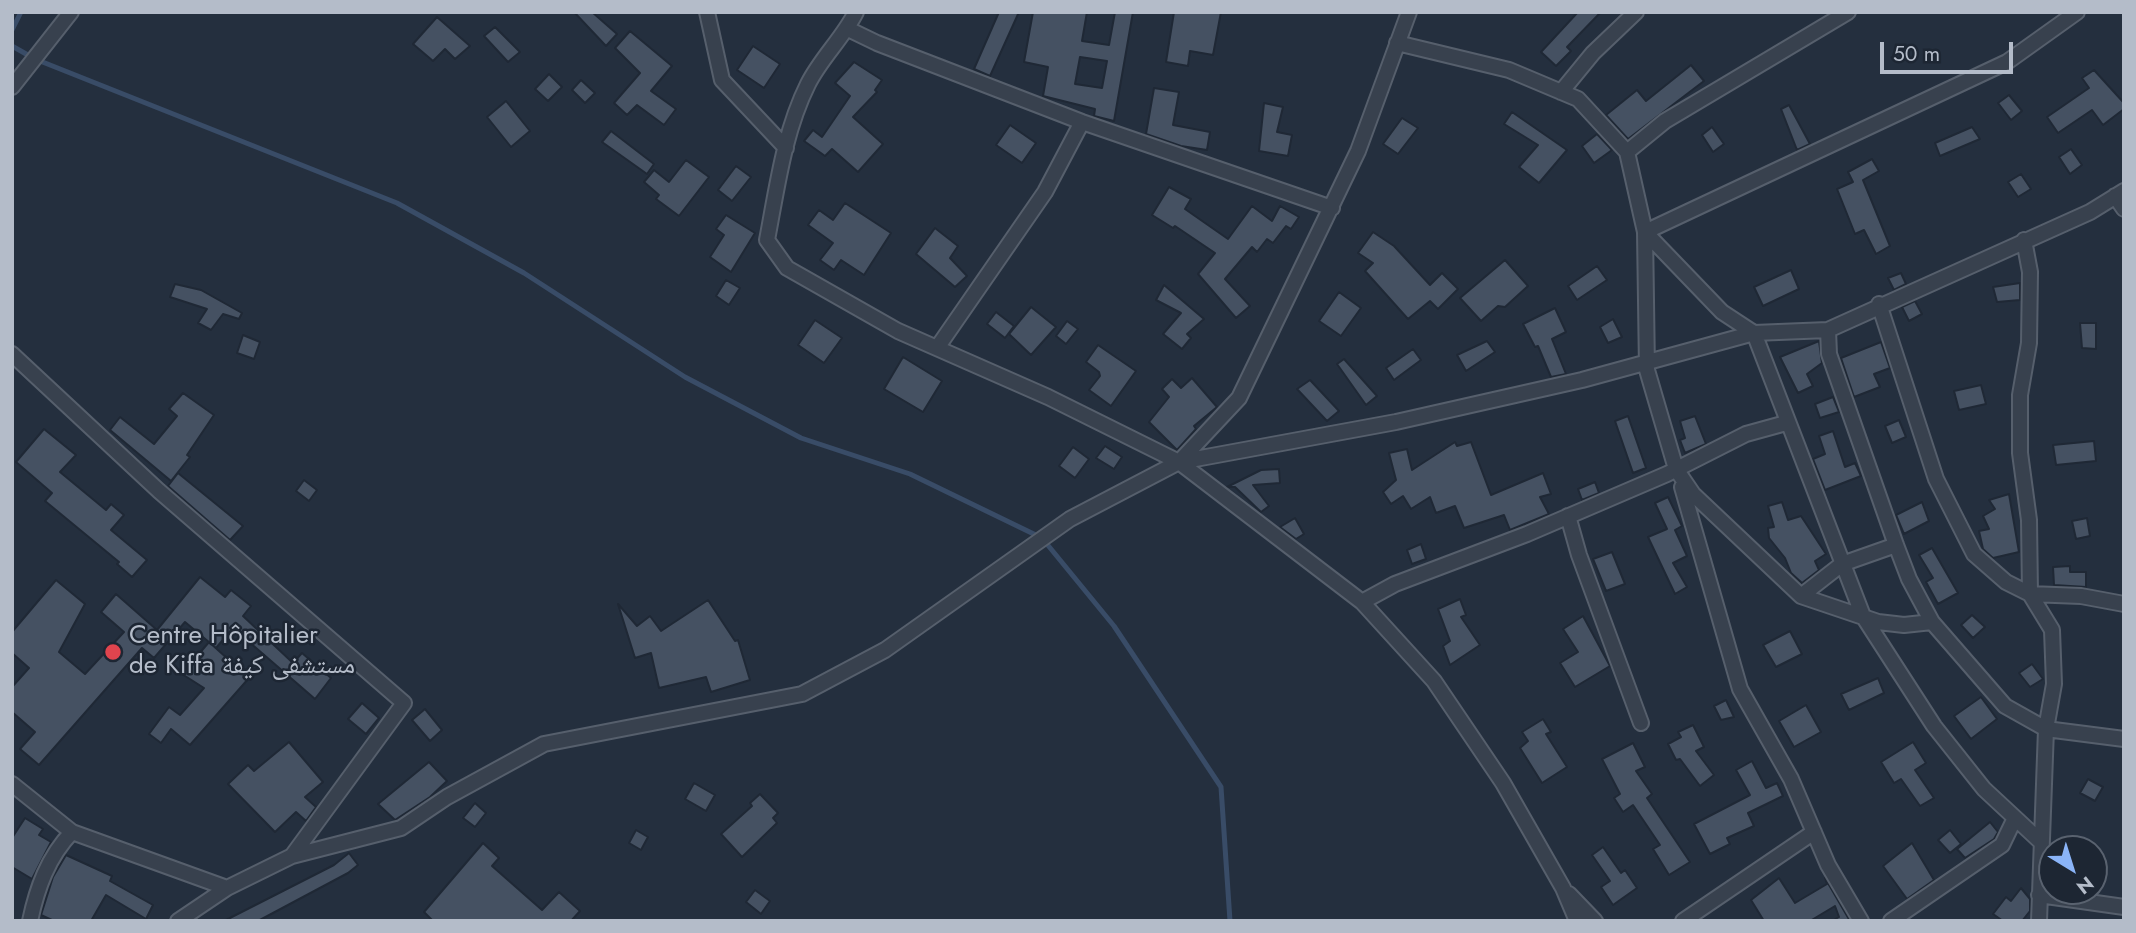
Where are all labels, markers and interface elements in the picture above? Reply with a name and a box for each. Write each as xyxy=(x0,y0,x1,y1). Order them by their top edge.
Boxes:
scale bar xyxy=(1884,28,2017,72)
text: 50 m xyxy=(1893,39,1940,69)
place label: Centre Hôpitalier de Kiffa مستشفى كيفة xyxy=(129,621,355,682)
marker: Centre Hôpitalier de Kiffa مستشفى كيفة xyxy=(103,642,123,662)
north arrow xyxy=(2038,835,2108,905)
text: N xyxy=(2071,870,2099,901)

